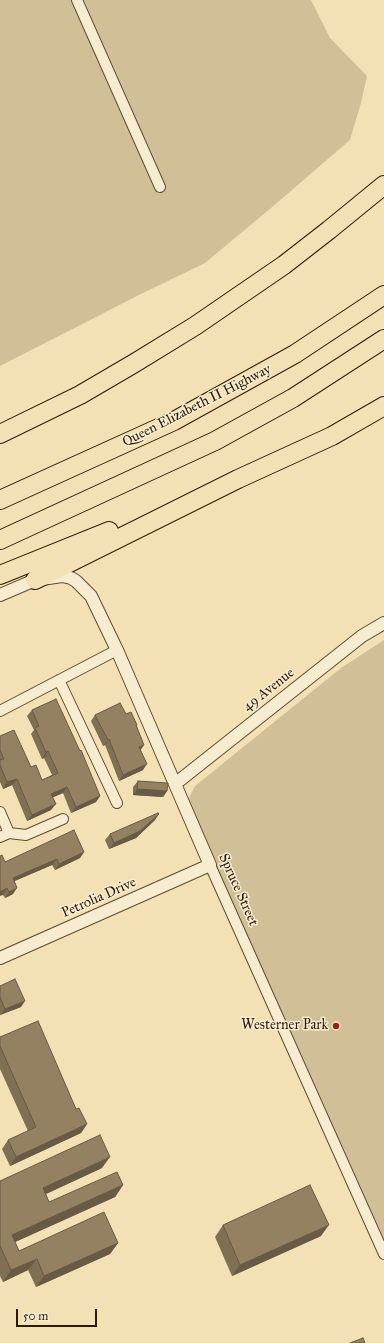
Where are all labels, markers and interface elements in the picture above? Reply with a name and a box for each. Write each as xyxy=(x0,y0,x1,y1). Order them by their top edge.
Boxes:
street label: Queen Elizabeth II Highway xyxy=(120,361,274,451)
street label: 49 Avenue xyxy=(240,665,298,715)
street label: Spruce Street xyxy=(215,851,261,929)
street label: Petrolia Drive xyxy=(59,874,139,922)
place label: Westerner Park xyxy=(241,1018,328,1034)
marker: Westerner Park xyxy=(331,1021,341,1031)
scale bar xyxy=(18,1301,99,1327)
text: 50 m xyxy=(23,1309,48,1323)

